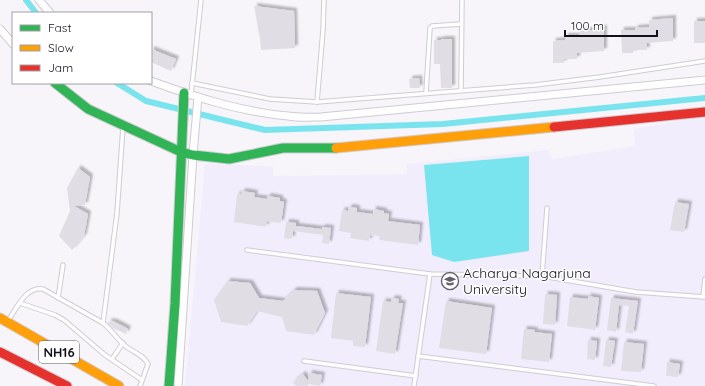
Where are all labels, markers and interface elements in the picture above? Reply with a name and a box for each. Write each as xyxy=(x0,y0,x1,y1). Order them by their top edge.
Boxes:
legend xyxy=(12,12,152,84)
scale bar xyxy=(565,12,657,38)
text: 100 m xyxy=(571,18,604,33)
text: Fast xyxy=(48,20,72,35)
text: Slow xyxy=(48,40,74,55)
text: Jam xyxy=(48,60,73,75)
place label: Acharya Nagarjuna University xyxy=(463,264,591,298)
school or university icon: Acharya Nagarjuna University xyxy=(440,271,460,291)
road number: NH16 xyxy=(39,341,79,363)

